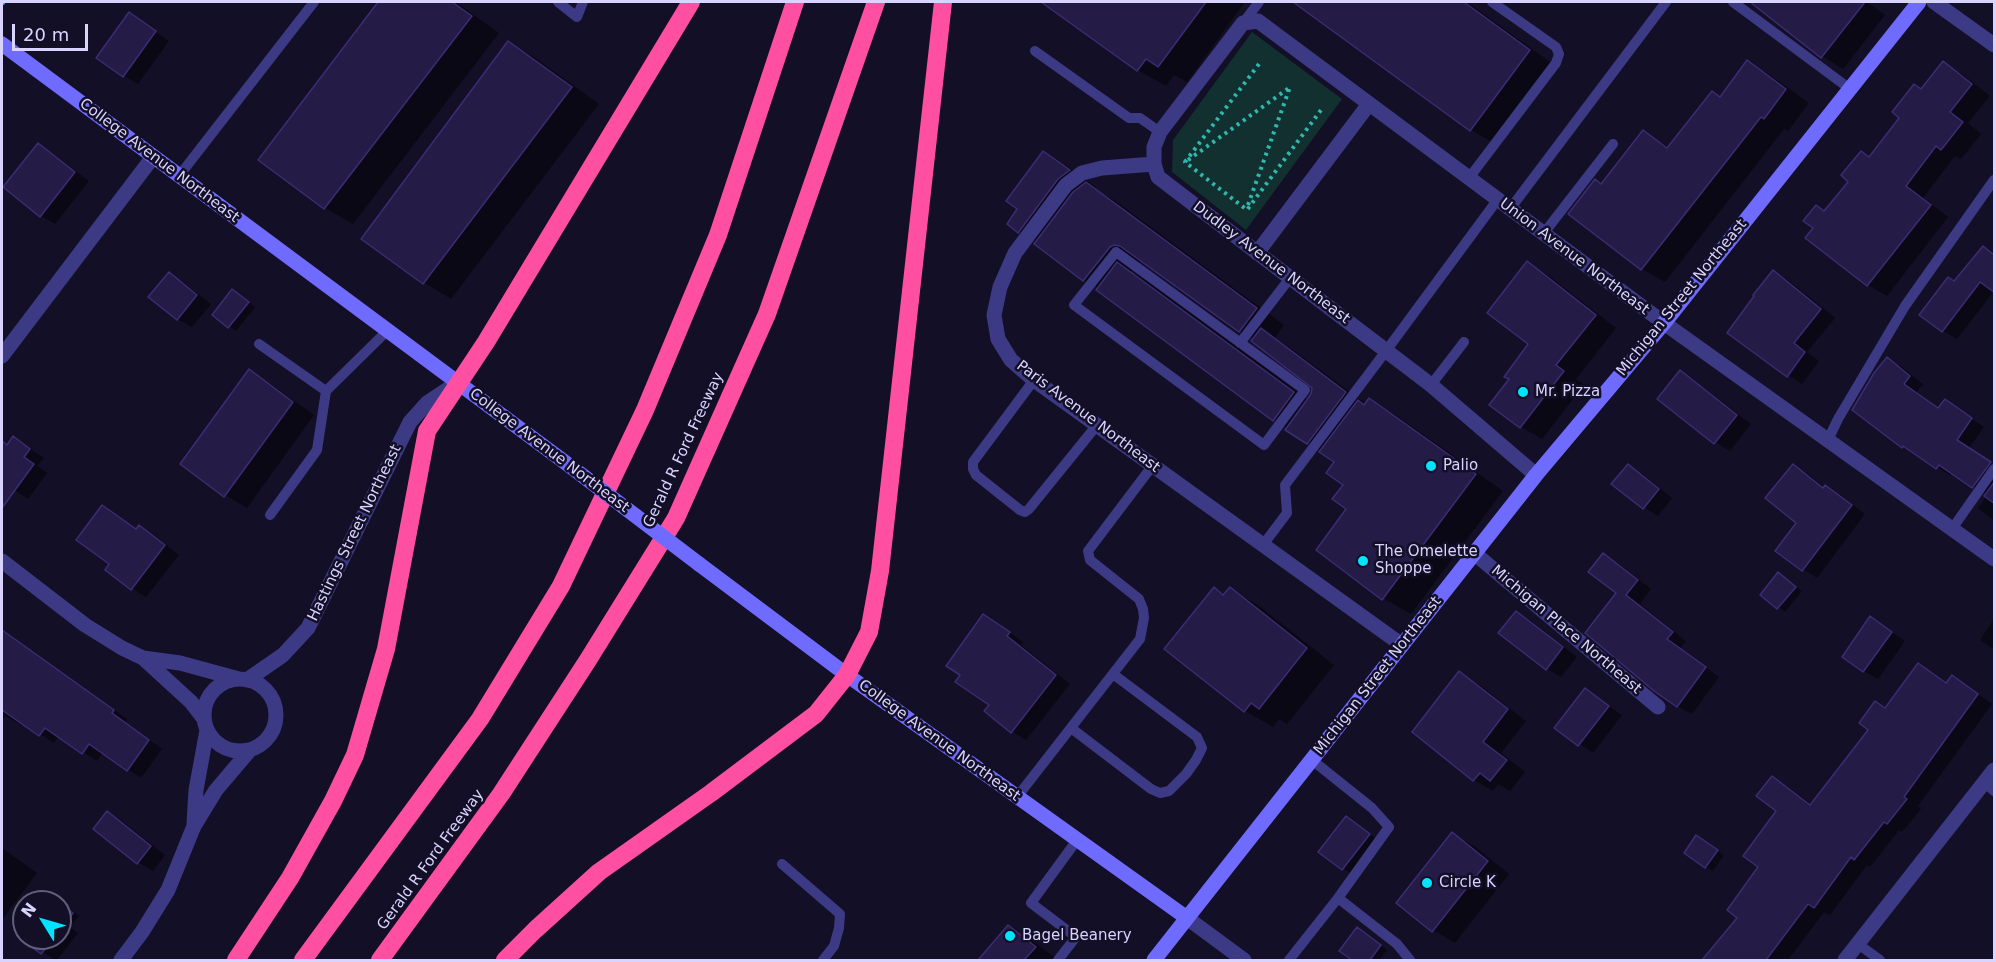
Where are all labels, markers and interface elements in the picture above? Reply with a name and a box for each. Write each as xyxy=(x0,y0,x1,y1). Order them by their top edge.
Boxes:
scale bar xyxy=(15,12,92,50)
text: 20 m xyxy=(23,24,69,45)
street label: College Avenue Northeast xyxy=(76,95,242,227)
street label: Union Avenue Northeast xyxy=(1496,195,1652,319)
street label: Dudley Avenue Northeast xyxy=(1189,198,1353,328)
street label: Michigan Street Northeast xyxy=(1613,216,1751,380)
street label: Paris Avenue Northeast xyxy=(1013,357,1163,477)
street label: Gerald R Ford Freeway xyxy=(640,369,728,531)
place label: Mr. Pizza xyxy=(1535,383,1600,401)
street label: College Avenue Northeast xyxy=(466,385,632,517)
marker: Mr. Pizza xyxy=(1516,385,1530,399)
street label: Hastings Street Northeast xyxy=(304,442,406,624)
place label: Palio xyxy=(1443,457,1478,475)
marker: Palio xyxy=(1424,459,1438,473)
place label: The Omelette Shoppe xyxy=(1375,543,1478,578)
marker: The Omelette Shoppe xyxy=(1356,554,1370,568)
street label: Michigan Place Northeast xyxy=(1487,562,1645,698)
street label: Michigan Street Northeast xyxy=(1310,593,1446,759)
street label: College Avenue Northeast xyxy=(855,676,1023,806)
street label: Gerald R Ford Freeway xyxy=(374,786,488,934)
place label: Circle K xyxy=(1439,874,1496,892)
marker: Circle K xyxy=(1420,876,1434,890)
north arrow xyxy=(12,890,72,950)
text: N xyxy=(17,899,40,921)
place label: Bagel Beanery xyxy=(1022,927,1132,945)
marker: Bagel Beanery xyxy=(1003,929,1017,943)

